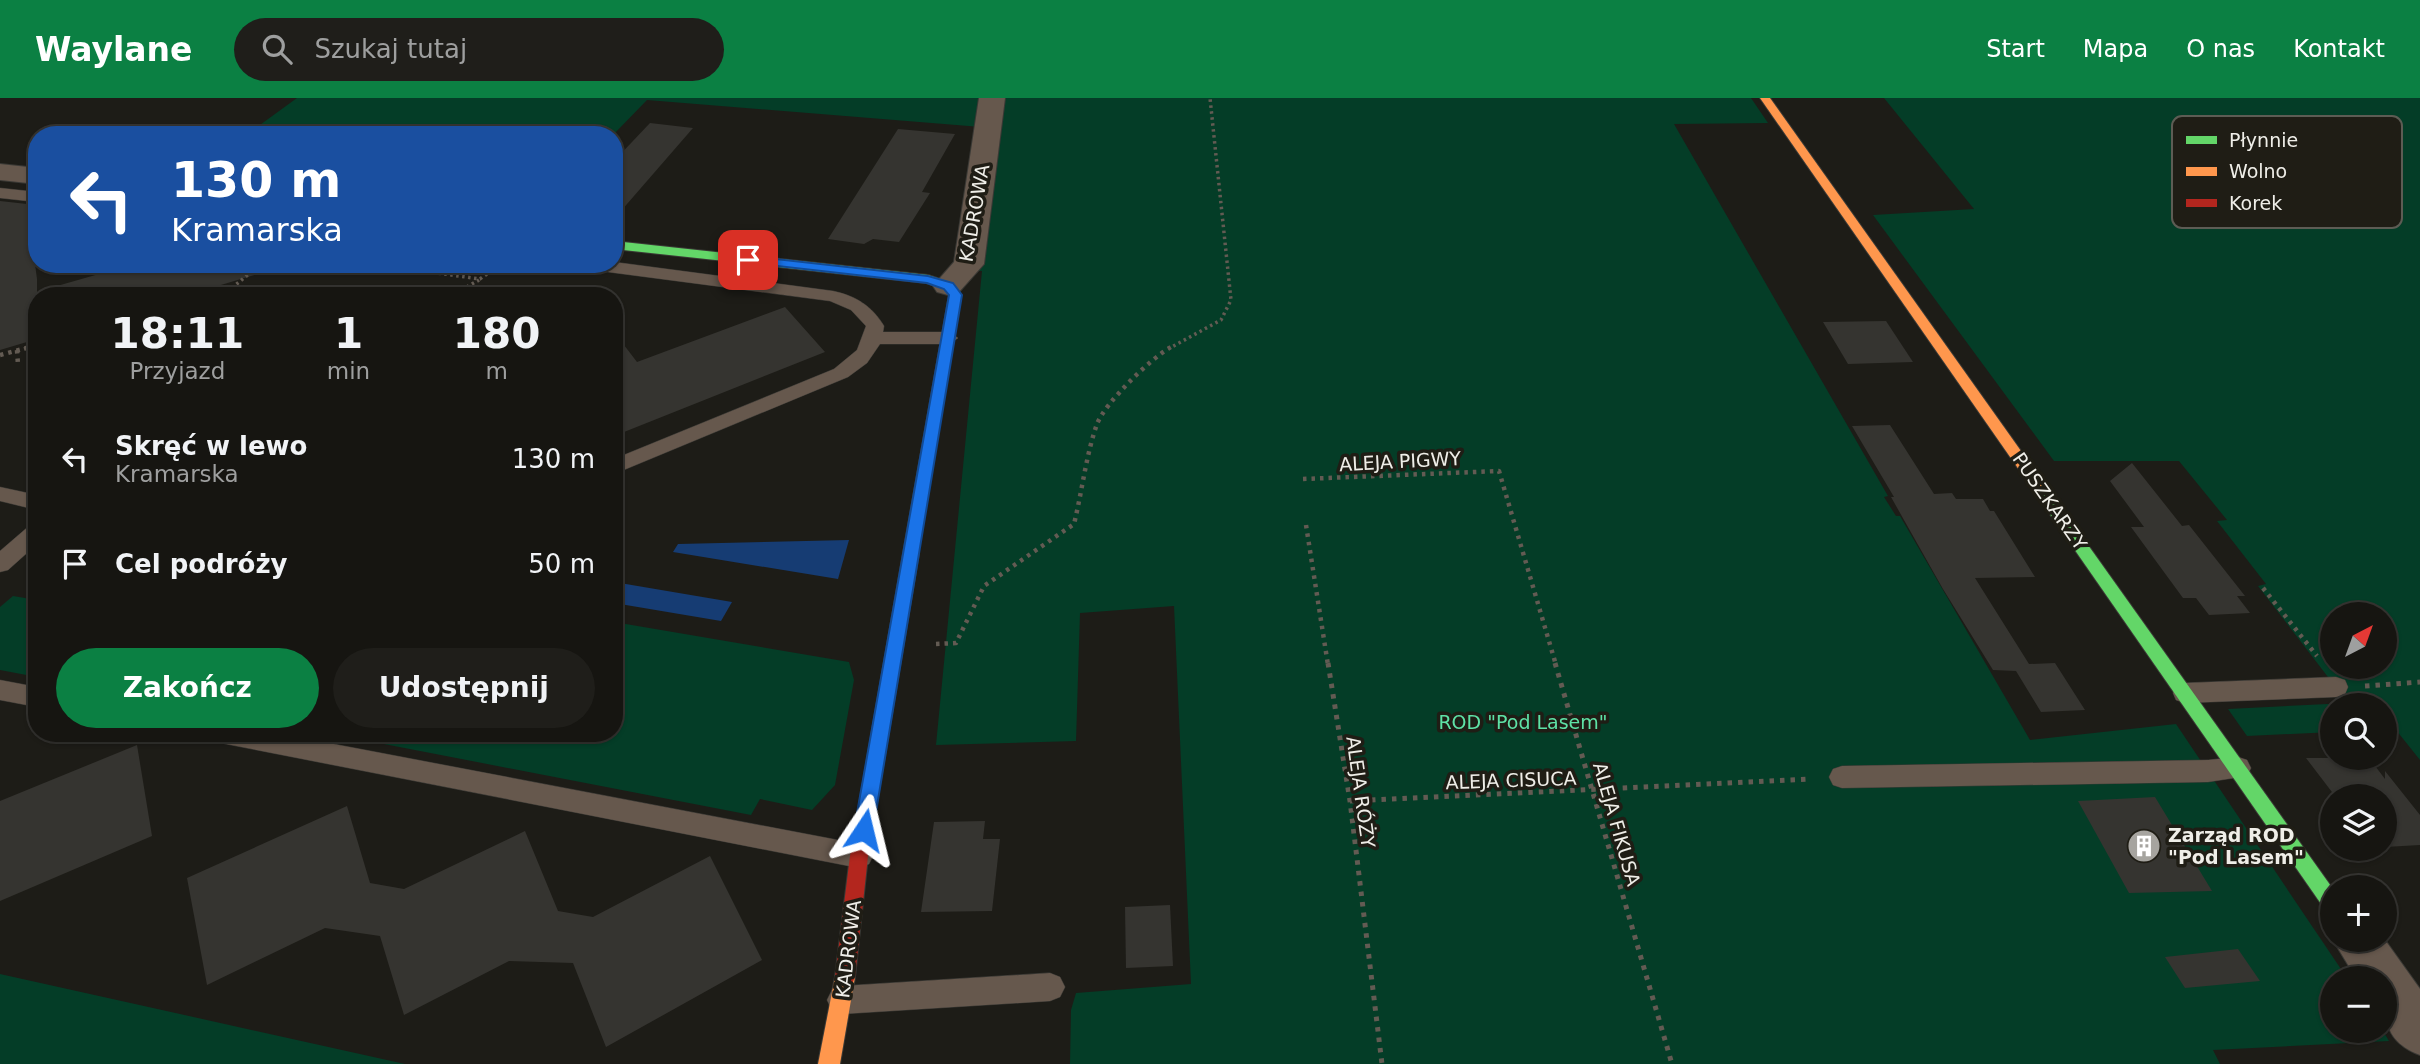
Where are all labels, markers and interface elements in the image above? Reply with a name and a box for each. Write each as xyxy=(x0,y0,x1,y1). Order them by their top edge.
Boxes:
search box xyxy=(234,18,724,81)
text: Waylane xyxy=(35,30,192,69)
icon: search xyxy=(258,30,296,68)
text: Szukaj tutaj xyxy=(314,34,467,64)
text: Start xyxy=(1986,35,2045,63)
text: Mapa xyxy=(2083,35,2148,63)
text: O nas xyxy=(2186,35,2255,63)
text: Kontakt xyxy=(2293,35,2385,63)
legend xyxy=(2172,116,2402,228)
text: Płynnie xyxy=(2229,129,2298,151)
text: 130 m xyxy=(171,152,341,209)
icon: left xyxy=(56,154,147,245)
text: Wolno xyxy=(2229,160,2287,182)
street label: KADROWA xyxy=(955,163,993,263)
text: Korek xyxy=(2229,192,2282,214)
text: Kramarska xyxy=(171,211,343,249)
pin xyxy=(718,230,778,290)
icon: arrive xyxy=(729,241,767,279)
text: 18:11 xyxy=(111,309,244,358)
text: 1 xyxy=(334,309,363,358)
text: 180 xyxy=(453,309,540,358)
text: Przyjazd xyxy=(130,358,225,384)
text: min xyxy=(327,358,370,384)
text: m xyxy=(485,358,508,384)
text: Skręć w lewo xyxy=(115,431,307,461)
icon: left xyxy=(56,440,94,478)
text: 130 m xyxy=(512,444,595,474)
street label: ALEJA PIGWY xyxy=(1338,447,1462,475)
street label: PUSZKARZY xyxy=(2008,448,2092,554)
text: Kramarska xyxy=(115,461,239,487)
icon: arrive xyxy=(56,545,94,583)
text: Cel podróży xyxy=(115,549,288,579)
text: 50 m xyxy=(528,549,595,579)
north arrow xyxy=(2320,602,2398,679)
map controls xyxy=(2320,602,2397,1043)
button: Zakończ xyxy=(56,648,319,728)
button: Udostępnij xyxy=(333,648,595,728)
button: search xyxy=(2320,693,2397,770)
park label: ROD "Pod Lasem" xyxy=(1438,711,1608,733)
street label: ALEJA RÓŻY xyxy=(1342,735,1381,850)
street label: ALEJA FIKUSA xyxy=(1589,760,1645,888)
street label: ALEJA CISUCA xyxy=(1445,767,1577,793)
button: layers xyxy=(2320,784,2397,861)
position arrow xyxy=(827,793,901,867)
place label: Zarząd ROD "Pod Lasem" xyxy=(2168,824,2304,868)
building icon: Zarząd ROD "Pod Lasem" xyxy=(2125,827,2163,865)
button: + xyxy=(2320,875,2397,952)
street label: KADROWA xyxy=(831,899,865,999)
button: − xyxy=(2320,966,2397,1043)

